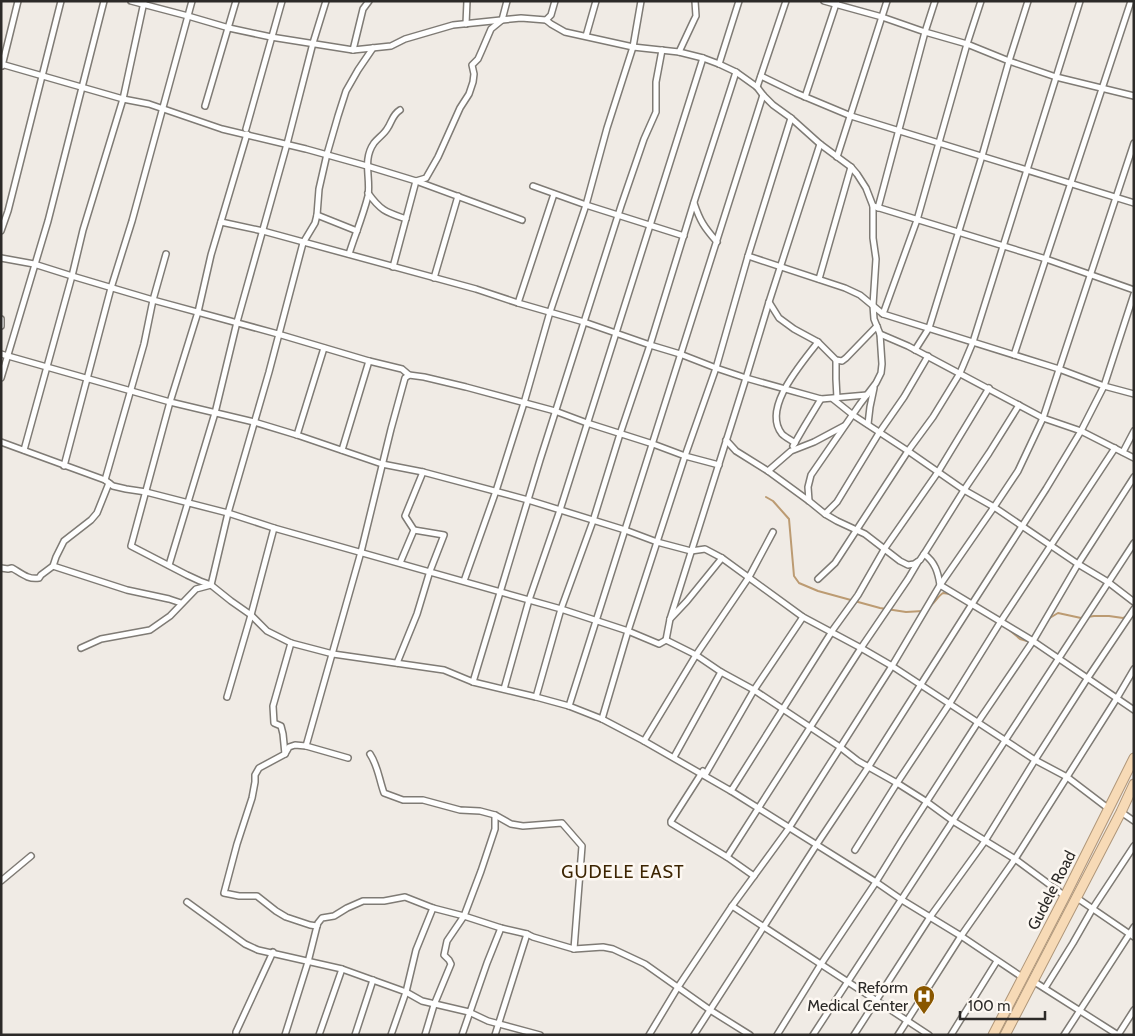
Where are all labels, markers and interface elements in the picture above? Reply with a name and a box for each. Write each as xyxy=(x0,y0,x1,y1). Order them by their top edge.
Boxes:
street label: Gudele Road xyxy=(1023,847,1079,933)
district label: GUDELE EAST xyxy=(561,861,685,883)
place label: Reform Medical Center xyxy=(807,978,909,1015)
hospital icon: Reform Medical Center xyxy=(912,984,936,1015)
scale bar xyxy=(960,988,1045,1020)
text: 100 m xyxy=(968,997,1010,1015)

